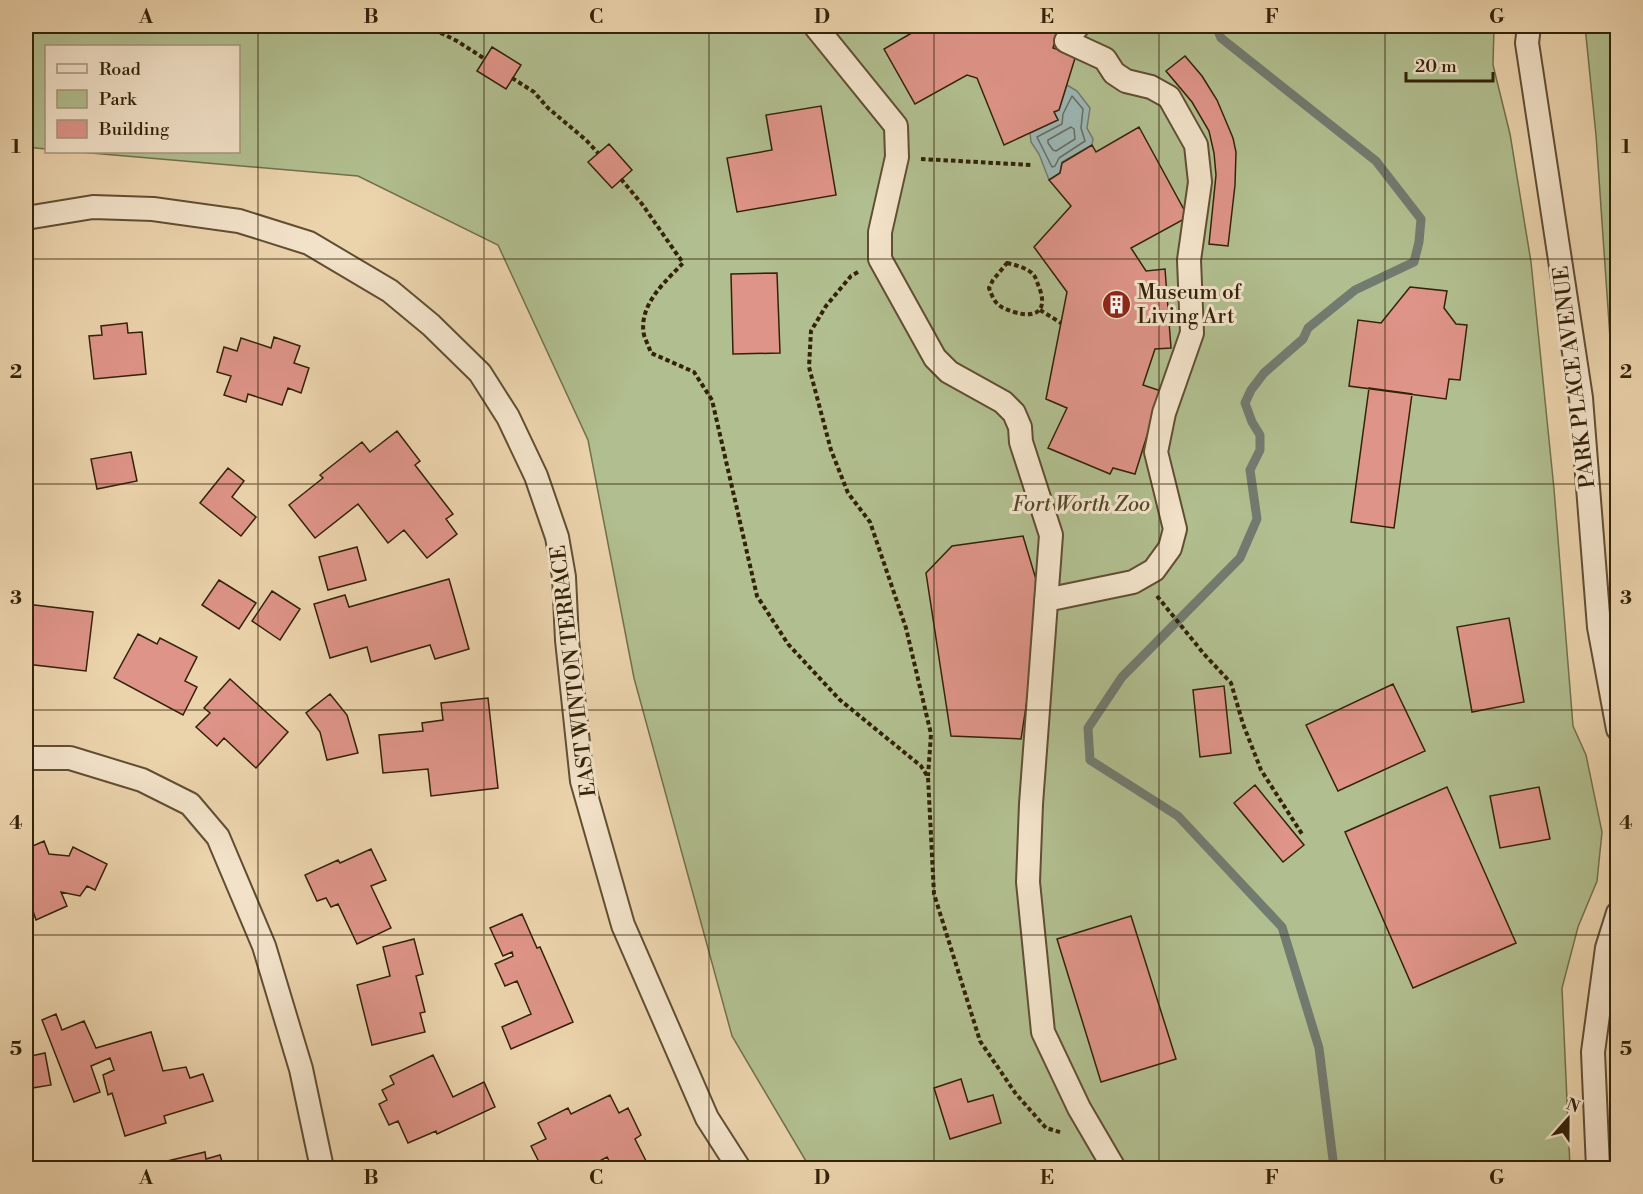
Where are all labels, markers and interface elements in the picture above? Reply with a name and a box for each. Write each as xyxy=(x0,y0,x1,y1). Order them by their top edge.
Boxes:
text: A xyxy=(138,5,154,30)
text: B xyxy=(363,5,379,30)
text: C xyxy=(589,5,603,30)
text: D xyxy=(814,5,830,30)
text: E xyxy=(1040,5,1054,30)
text: F xyxy=(1265,5,1279,30)
text: G xyxy=(1489,5,1505,30)
legend xyxy=(45,45,240,153)
scale bar xyxy=(1406,45,1493,83)
text: 20 m xyxy=(1415,55,1457,78)
text: Road xyxy=(99,58,142,81)
text: Park xyxy=(99,88,138,111)
text: Building xyxy=(98,118,170,141)
text: 1 xyxy=(11,135,21,160)
text: 1 xyxy=(1621,135,1631,160)
street label: PARK PLACE AVENUE xyxy=(1548,264,1602,490)
place label: Museum of Living Art xyxy=(1137,280,1242,330)
building icon: Museum of Living Art xyxy=(1100,288,1132,320)
text: 2 xyxy=(10,360,22,385)
text: 2 xyxy=(1620,360,1632,385)
park label: Fort Worth Zoo xyxy=(1012,492,1150,518)
street label: EAST WINTON TERRACE xyxy=(546,543,602,798)
text: 3 xyxy=(10,586,22,611)
text: 3 xyxy=(1620,586,1632,611)
text: 4 xyxy=(9,811,23,836)
text: 4 xyxy=(1619,811,1633,836)
text: 5 xyxy=(10,1037,22,1062)
text: 5 xyxy=(1620,1037,1632,1062)
north arrow xyxy=(1538,1089,1598,1149)
text: N xyxy=(1564,1094,1583,1118)
text: A xyxy=(138,1166,154,1191)
text: B xyxy=(363,1166,379,1191)
text: C xyxy=(589,1166,603,1191)
text: D xyxy=(814,1166,830,1191)
text: E xyxy=(1040,1166,1054,1191)
text: F xyxy=(1265,1166,1279,1191)
text: G xyxy=(1489,1166,1505,1191)

